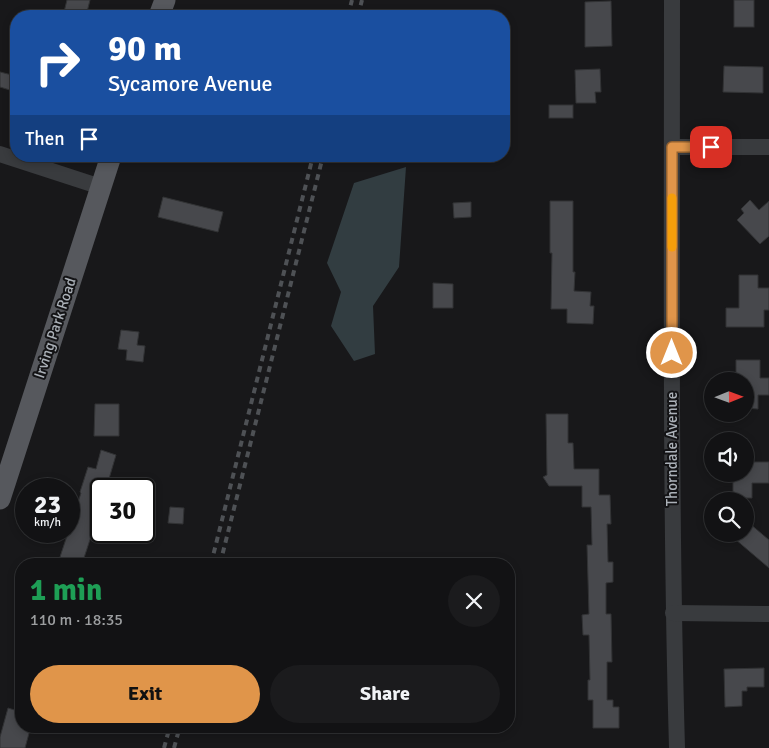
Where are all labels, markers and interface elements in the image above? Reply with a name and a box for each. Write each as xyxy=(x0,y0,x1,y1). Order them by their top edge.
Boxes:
text: 90 m xyxy=(108,27,182,70)
icon: right xyxy=(25,30,90,95)
text: Sycamore Avenue xyxy=(108,70,273,97)
icon: arrive xyxy=(75,125,103,153)
pin xyxy=(690,126,732,168)
text: Then xyxy=(25,127,65,151)
icon: arrive xyxy=(697,133,725,161)
street label: Irving Park Road xyxy=(30,275,80,381)
position arrow xyxy=(645,326,697,378)
north arrow xyxy=(704,372,754,422)
map controls xyxy=(704,372,754,542)
street label: Thorndale Avenue xyxy=(663,392,681,506)
button: sound xyxy=(704,432,754,482)
speed limit sign: 30 xyxy=(90,478,155,543)
text: 23 xyxy=(34,489,61,520)
button: search xyxy=(704,492,754,542)
text: km/h xyxy=(34,515,61,530)
text: 1 min xyxy=(30,572,102,609)
button: close xyxy=(448,575,500,627)
text: 110 m · 18:35 xyxy=(30,610,123,630)
button: Exit xyxy=(30,665,260,723)
button: Share xyxy=(270,665,500,723)

